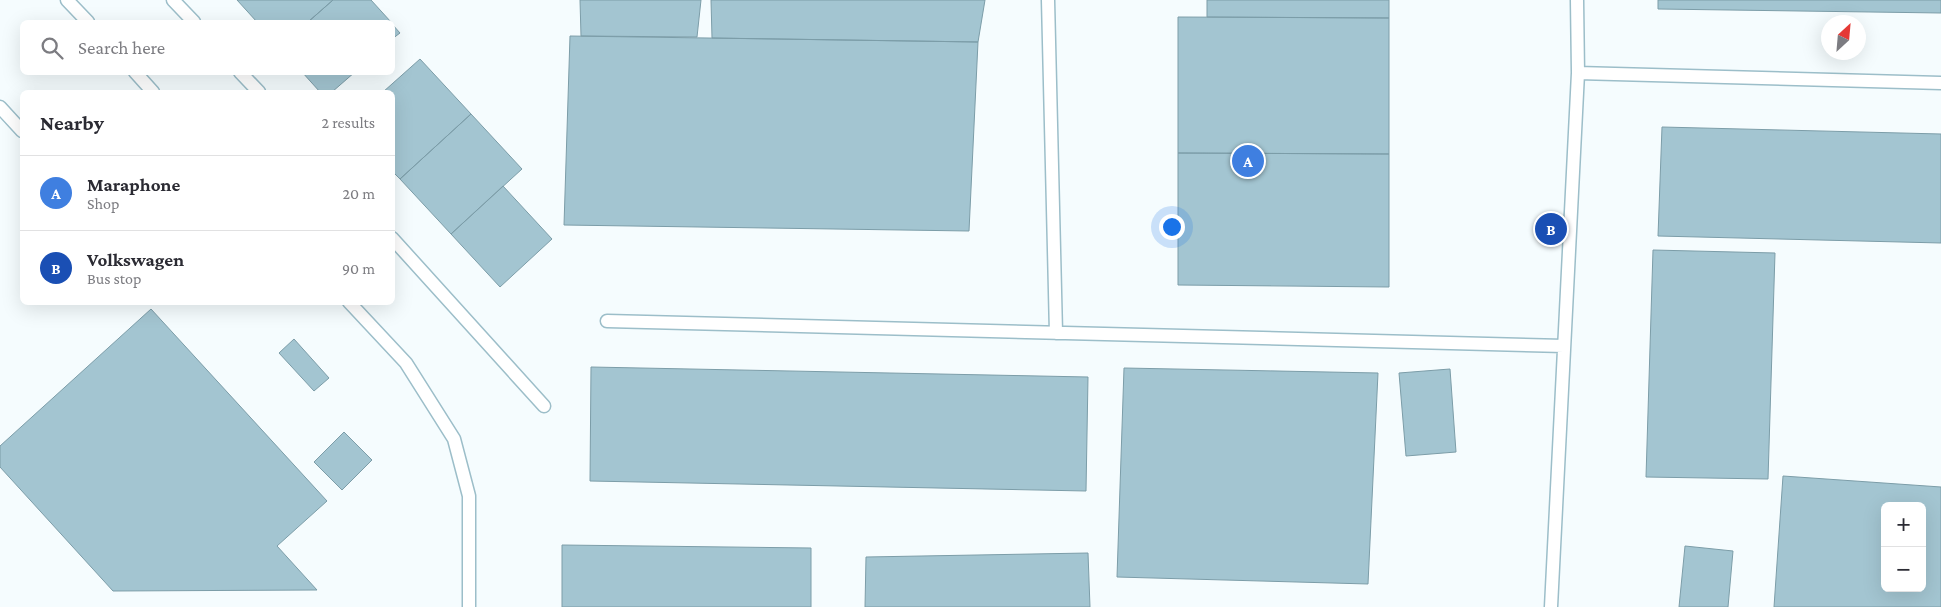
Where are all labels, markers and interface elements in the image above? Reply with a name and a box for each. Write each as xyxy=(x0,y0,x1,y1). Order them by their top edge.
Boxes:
north arrow xyxy=(1821,15,1866,60)
search box xyxy=(20,20,395,75)
icon: search xyxy=(38,34,66,62)
text: Search here xyxy=(78,37,165,58)
text: Nearby xyxy=(40,111,104,135)
text: 2 results xyxy=(322,114,375,131)
pin: A xyxy=(1232,142,1264,180)
text: Maraphone xyxy=(87,174,180,195)
text: A xyxy=(51,185,61,202)
text: 20 m xyxy=(342,185,375,202)
text: Shop xyxy=(87,195,119,212)
pin: B xyxy=(1535,210,1567,248)
your location xyxy=(1159,214,1185,240)
text: Volkswagen xyxy=(87,249,184,270)
text: B xyxy=(51,260,61,277)
text: 90 m xyxy=(342,260,375,277)
text: Bus stop xyxy=(87,270,141,287)
map controls xyxy=(1881,502,1926,592)
button: + xyxy=(1881,502,1926,547)
button: − xyxy=(1881,547,1926,592)

